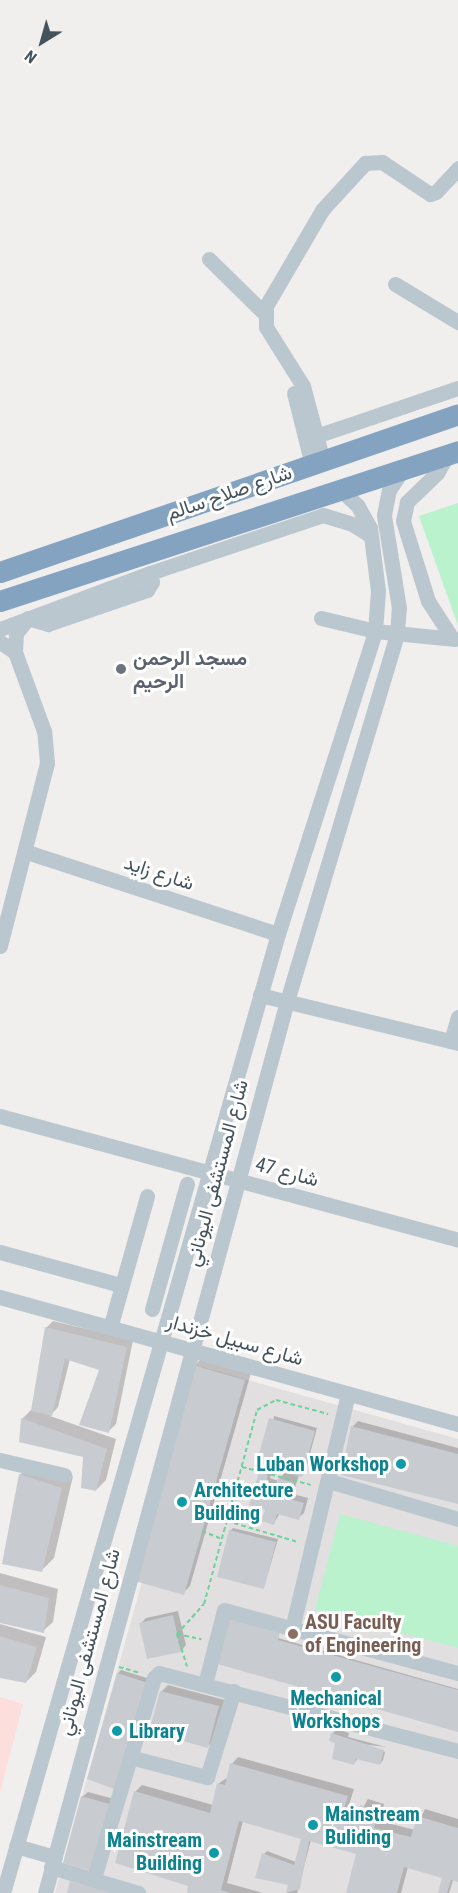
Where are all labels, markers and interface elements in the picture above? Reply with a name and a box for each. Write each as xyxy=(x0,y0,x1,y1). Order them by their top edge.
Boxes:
north arrow xyxy=(12,12,72,72)
text: N xyxy=(21,46,41,67)
street label: شارع صلاح سالم xyxy=(163,460,295,526)
place label: مسجد الرحمن الرحيم xyxy=(133,646,247,693)
marker: مسجد الرحمن الرحيم xyxy=(114,662,128,676)
street label: شارع زايد xyxy=(121,850,197,896)
street label: شارع المستشفى اليوناني xyxy=(181,1077,253,1269)
street label: شارع 47 xyxy=(253,1152,321,1192)
street label: شارع سبيل خزندار xyxy=(164,1309,306,1371)
place label: Luban Workshop xyxy=(256,1452,389,1476)
marker: Luban Workshop xyxy=(394,1457,408,1471)
place label: Architecture Building xyxy=(194,1478,293,1525)
marker: Architecture Building xyxy=(175,1495,189,1509)
street label: شارع المستشفى اليوناني xyxy=(53,1546,125,1738)
place label: ASU Faculty of Engineering xyxy=(305,1610,421,1657)
marker: ASU Faculty of Engineering xyxy=(286,1627,300,1641)
marker: Mechanical Workshops xyxy=(329,1670,343,1684)
place label: Mechanical Workshops xyxy=(290,1686,382,1733)
place label: Library xyxy=(129,1719,185,1743)
marker: Library xyxy=(110,1724,124,1738)
place label: Mainstream Buliding xyxy=(325,1802,420,1849)
marker: Mainstream Buliding xyxy=(306,1818,320,1832)
place label: Mainstream Building xyxy=(107,1829,202,1876)
marker: Mainstream Building xyxy=(207,1846,221,1860)

